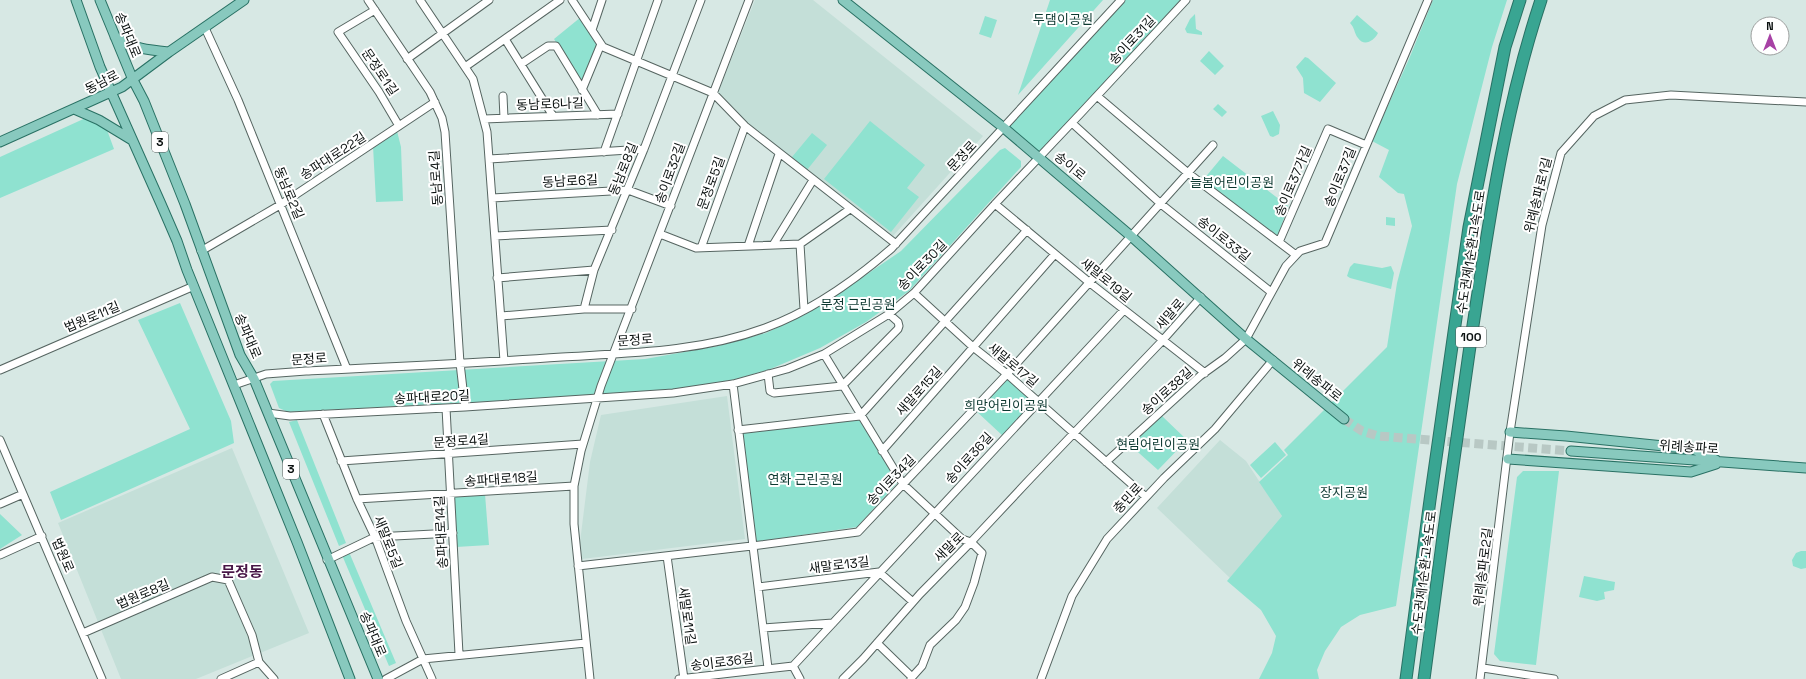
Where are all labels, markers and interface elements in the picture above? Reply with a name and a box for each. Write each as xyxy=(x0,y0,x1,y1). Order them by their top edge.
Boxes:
street label: 송파대로 xyxy=(111,10,145,60)
park label: 두댐이공원 xyxy=(1033,11,1093,28)
street label: 송이로31길 xyxy=(1105,12,1159,68)
north arrow xyxy=(1750,16,1790,56)
text: N xyxy=(1766,19,1774,33)
street label: 문정로1길 xyxy=(358,45,402,99)
street label: 동남로 xyxy=(82,66,122,98)
street label: 동남로6나길 xyxy=(516,94,584,114)
street label: 송파대로22길 xyxy=(297,128,369,184)
road number: 3 xyxy=(152,132,168,152)
street label: 문정로 xyxy=(944,137,980,175)
street label: 동남로8길 xyxy=(605,140,641,198)
street label: 송이로32길 xyxy=(651,140,689,206)
street label: 송이로37가길 xyxy=(1271,143,1315,219)
street label: 송이로37길 xyxy=(1320,145,1360,209)
street label: 송이로 xyxy=(1051,148,1089,184)
street label: 동남로4길 xyxy=(426,149,446,207)
street label: 문정로5길 xyxy=(693,154,729,212)
street label: 위례송파로1길 xyxy=(1520,155,1556,235)
street label: 동남로2길 xyxy=(270,164,308,222)
street label: 동남로6길 xyxy=(542,171,598,191)
park label: 늘봄어린이공원 xyxy=(1190,174,1274,191)
street label: 수도권제1순환고속도로 xyxy=(1453,189,1489,315)
street label: 송이로33길 xyxy=(1194,212,1254,266)
street label: 송이로30길 xyxy=(894,236,950,294)
street label: 새말로19길 xyxy=(1077,254,1135,306)
street label: 새말로 xyxy=(1152,295,1188,333)
park label: 문정 근린공원 xyxy=(820,296,896,313)
street label: 법원로11길 xyxy=(62,298,122,336)
street label: 송파대로 xyxy=(231,311,265,361)
road number: 100 xyxy=(1456,327,1486,347)
street label: 문정로 xyxy=(617,330,654,350)
street label: 새말로17길 xyxy=(984,339,1042,391)
street label: 문정로 xyxy=(291,349,328,369)
street label: 위례송파로 xyxy=(1288,355,1346,405)
street label: 새말로15길 xyxy=(892,363,946,419)
street label: 송이로38길 xyxy=(1138,363,1196,419)
street label: 송파대로20길 xyxy=(394,387,470,407)
park label: 희망어린이공원 xyxy=(964,397,1048,414)
street label: 송이로36길 xyxy=(941,429,997,487)
street label: 문정로4길 xyxy=(432,431,490,451)
park label: 현림어린이공원 xyxy=(1116,436,1200,453)
street label: 위례송파로 xyxy=(1659,436,1719,458)
street label: 송이로34길 xyxy=(863,451,919,509)
road number: 3 xyxy=(283,459,299,479)
street label: 송파대로18길 xyxy=(464,468,538,490)
park label: 연화 근린공원 xyxy=(767,471,843,488)
street label: 충민로 xyxy=(1110,479,1146,517)
park label: 장지공원 xyxy=(1320,484,1368,501)
street label: 송파대로14길 xyxy=(431,495,451,569)
street label: 수도권제1순환고속도로 xyxy=(1408,510,1440,636)
street label: 새말로5길 xyxy=(370,513,406,571)
street label: 위례송파로2길 xyxy=(1470,526,1496,608)
street label: 새말로 xyxy=(930,528,968,566)
street label: 법원로 xyxy=(48,535,78,575)
street label: 새말로13길 xyxy=(808,553,870,577)
district label: 문정동 xyxy=(221,562,263,581)
street label: 법원로8길 xyxy=(114,575,172,613)
street label: 새말로11길 xyxy=(674,586,700,646)
street label: 송파대로 xyxy=(356,609,390,659)
street label: 송이로36길 xyxy=(689,650,755,674)

